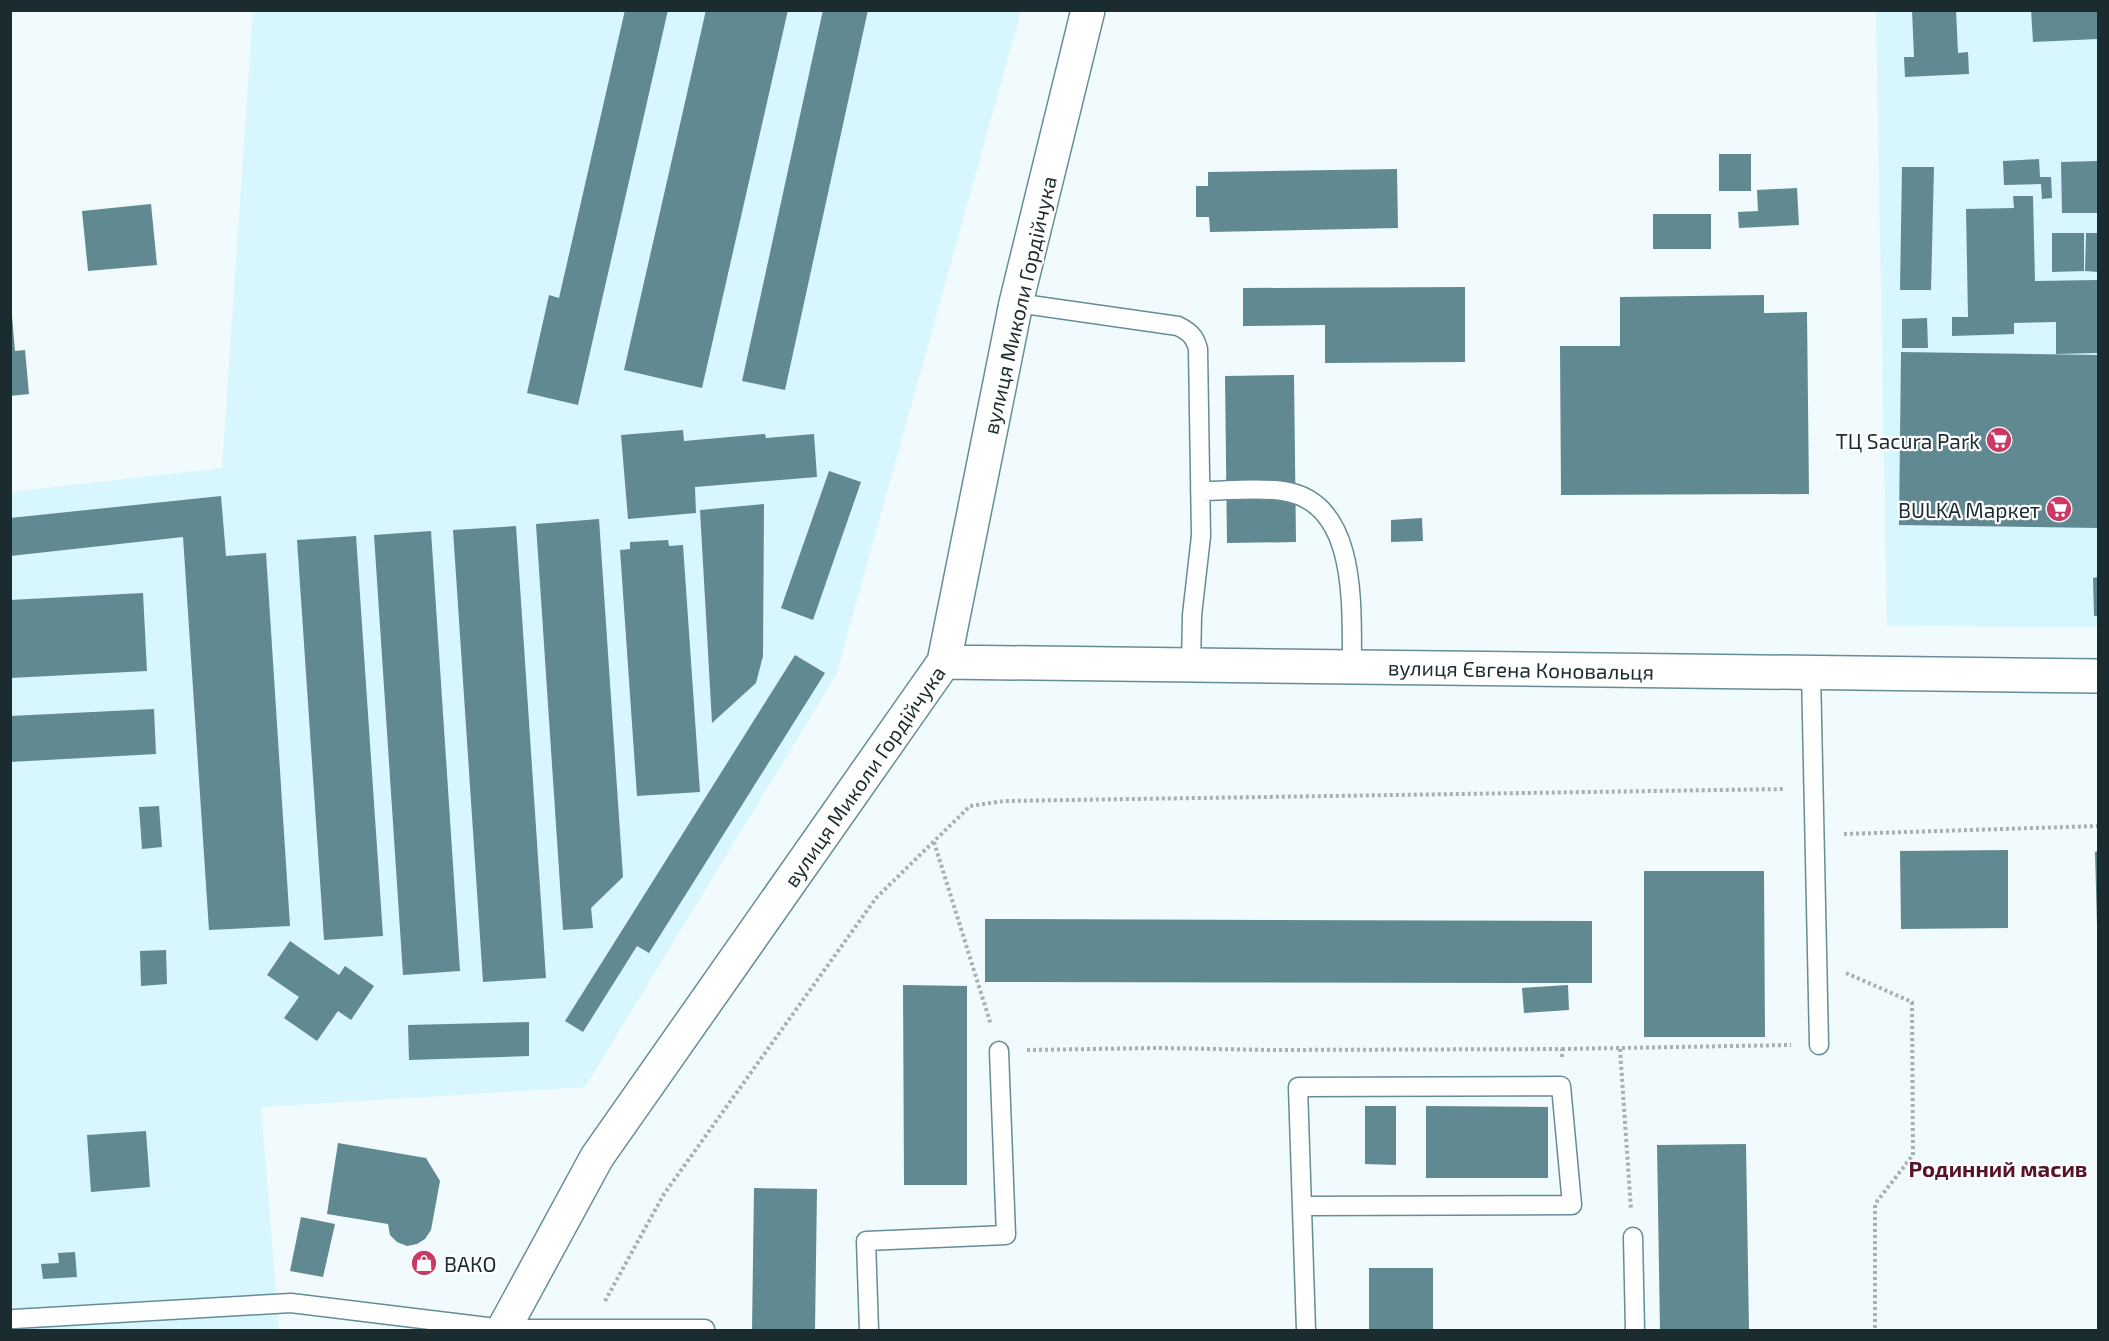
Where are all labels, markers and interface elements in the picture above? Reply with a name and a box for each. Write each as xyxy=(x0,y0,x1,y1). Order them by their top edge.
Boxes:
street label: вулиця Миколи Гордійчука xyxy=(977,174,1062,437)
supermarket icon: ТЦ Sacura Park xyxy=(1984,425,2014,455)
place label: ТЦ Sacura Park xyxy=(1835,428,1980,453)
supermarket icon: BULKA Маркет xyxy=(2044,494,2074,524)
place label: BULKA Маркет xyxy=(1898,497,2040,522)
street label: вулиця Євгена Коновальця xyxy=(1388,654,1654,685)
street label: вулиця Миколи Гордійчука xyxy=(778,661,951,892)
district label: Родинний масив xyxy=(1909,1155,2087,1181)
shop icon: ВАКО xyxy=(409,1248,439,1278)
place label: ВАКО xyxy=(444,1251,497,1276)

